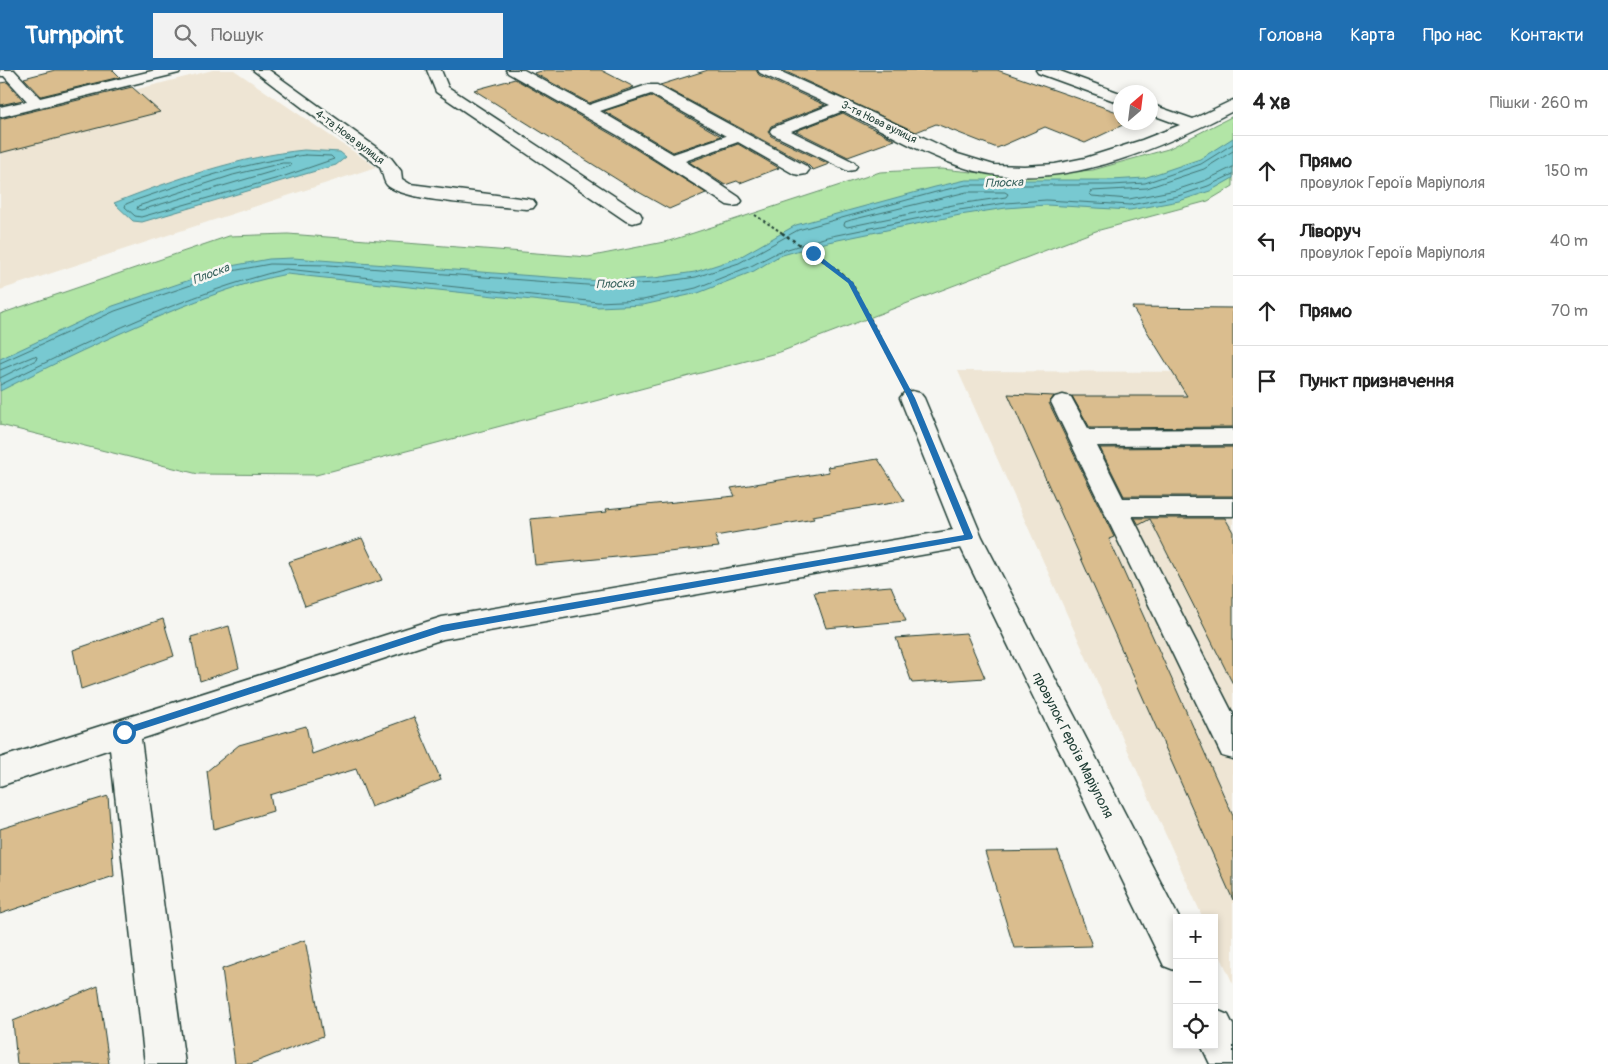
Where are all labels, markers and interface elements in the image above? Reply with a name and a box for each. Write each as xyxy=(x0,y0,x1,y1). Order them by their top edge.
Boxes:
search box xyxy=(153,13,503,58)
text: Turnpoint xyxy=(25,21,123,50)
icon: search xyxy=(171,21,199,49)
text: Пошук xyxy=(211,23,264,47)
text: Головна xyxy=(1259,24,1322,47)
text: Карта xyxy=(1350,24,1395,47)
text: Про нас xyxy=(1423,24,1482,47)
text: Контакти xyxy=(1510,24,1583,47)
north arrow xyxy=(1113,85,1158,130)
text: 4 хв xyxy=(1253,89,1291,116)
text: Пішки · 260 m xyxy=(1490,93,1588,113)
street label: 3-тя Нова вулиця xyxy=(839,98,919,146)
street label: 4-та Нова вулиця xyxy=(313,107,387,167)
text: Прямо xyxy=(1300,149,1352,173)
icon: ahead xyxy=(1253,157,1281,185)
text: 150 m xyxy=(1544,161,1588,181)
text: провулок Героїв Маріуполя xyxy=(1300,173,1485,193)
water label: Плоска xyxy=(985,175,1025,191)
text: Ліворуч xyxy=(1300,219,1361,243)
icon: left xyxy=(1253,227,1281,255)
text: 40 m xyxy=(1550,231,1588,251)
route end xyxy=(802,242,825,265)
text: провулок Героїв Маріуполя xyxy=(1300,243,1485,263)
water label: Плоска xyxy=(191,260,233,288)
water label: Плоска xyxy=(596,276,636,292)
icon: ahead xyxy=(1253,297,1281,325)
text: Прямо xyxy=(1300,299,1352,323)
text: 70 m xyxy=(1551,301,1588,321)
icon: arrive xyxy=(1253,367,1281,395)
text: Пункт призначення xyxy=(1300,369,1454,393)
street label: провулок Героїв Маріуполя xyxy=(1029,669,1117,821)
route start xyxy=(113,721,136,744)
map controls xyxy=(1173,914,1218,1049)
button: + xyxy=(1173,914,1218,959)
button: − xyxy=(1173,959,1218,1004)
button: locate xyxy=(1173,1004,1218,1049)

